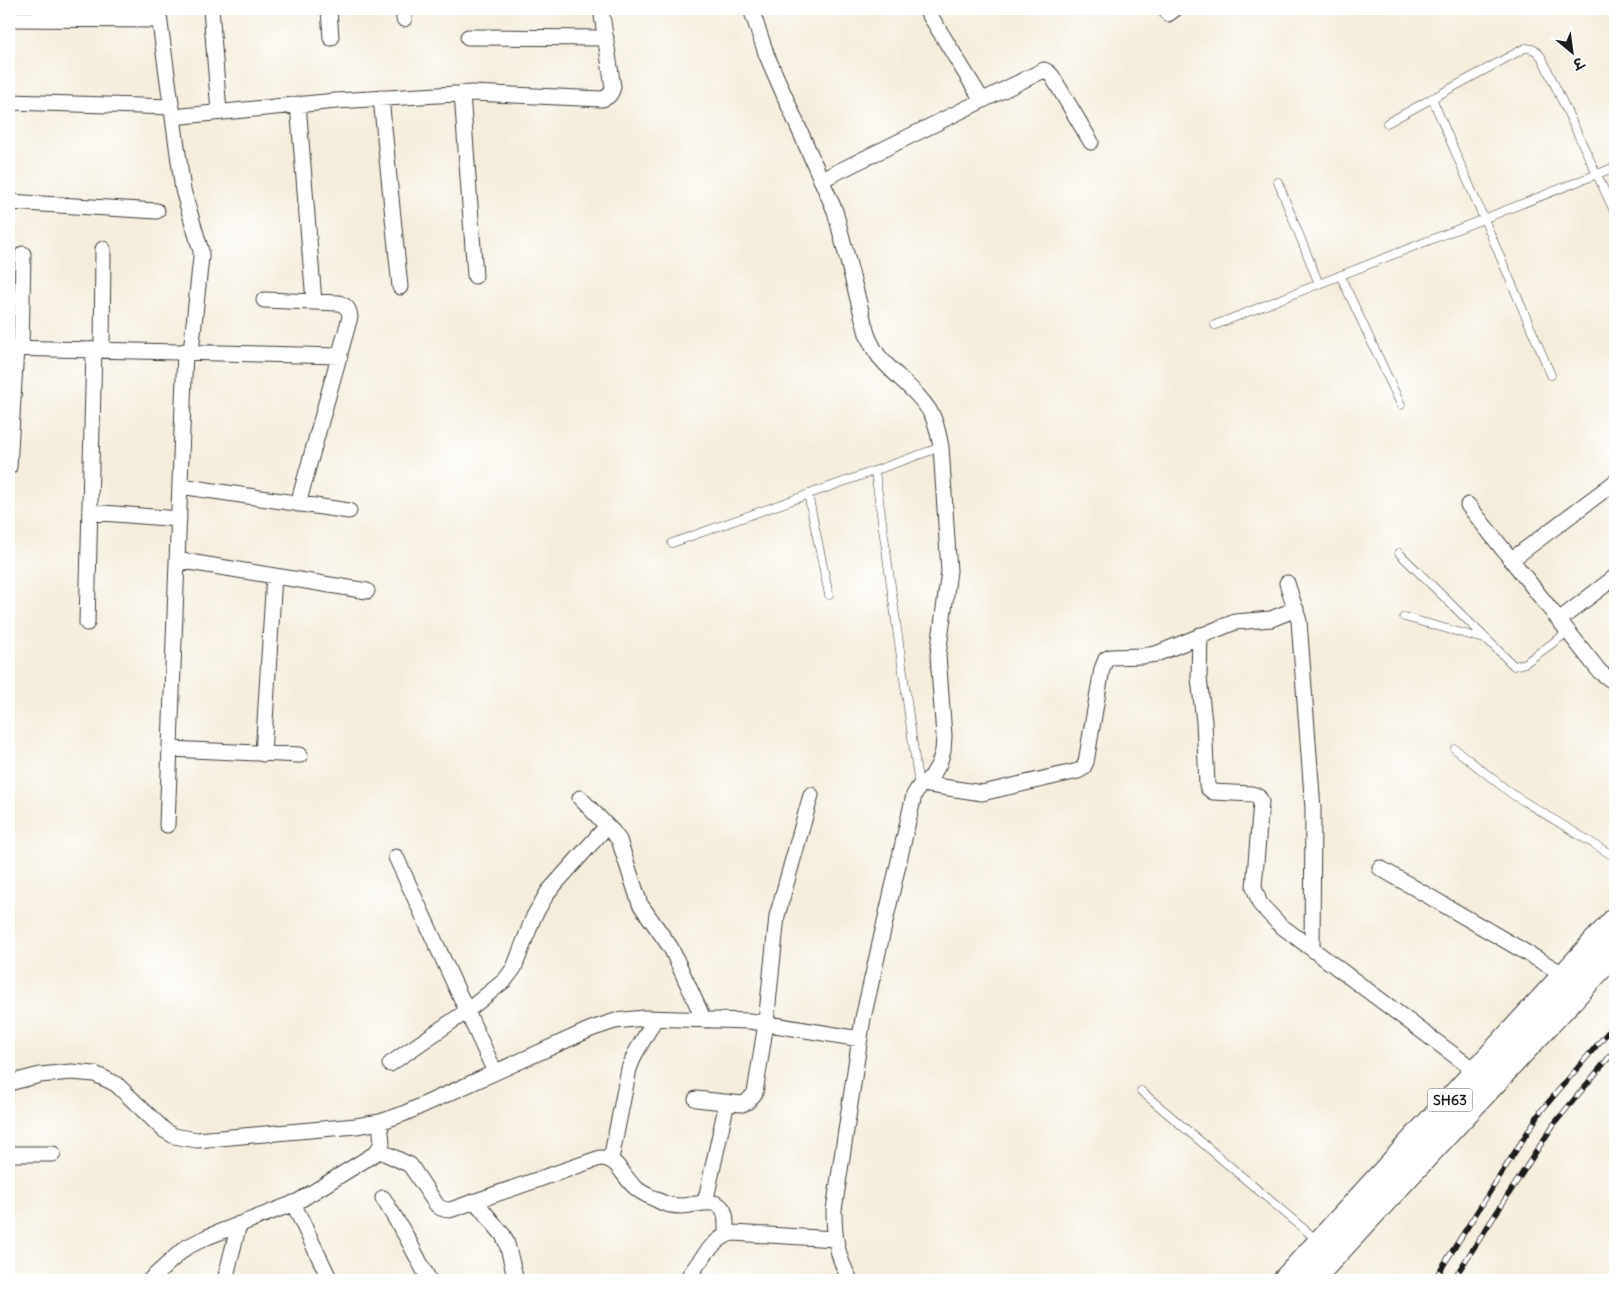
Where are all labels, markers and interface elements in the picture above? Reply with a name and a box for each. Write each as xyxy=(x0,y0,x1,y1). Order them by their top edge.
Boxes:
north arrow xyxy=(1546,28,1596,78)
text: उ xyxy=(1568,52,1588,74)
road number: SH63 xyxy=(1428,1088,1472,1112)

